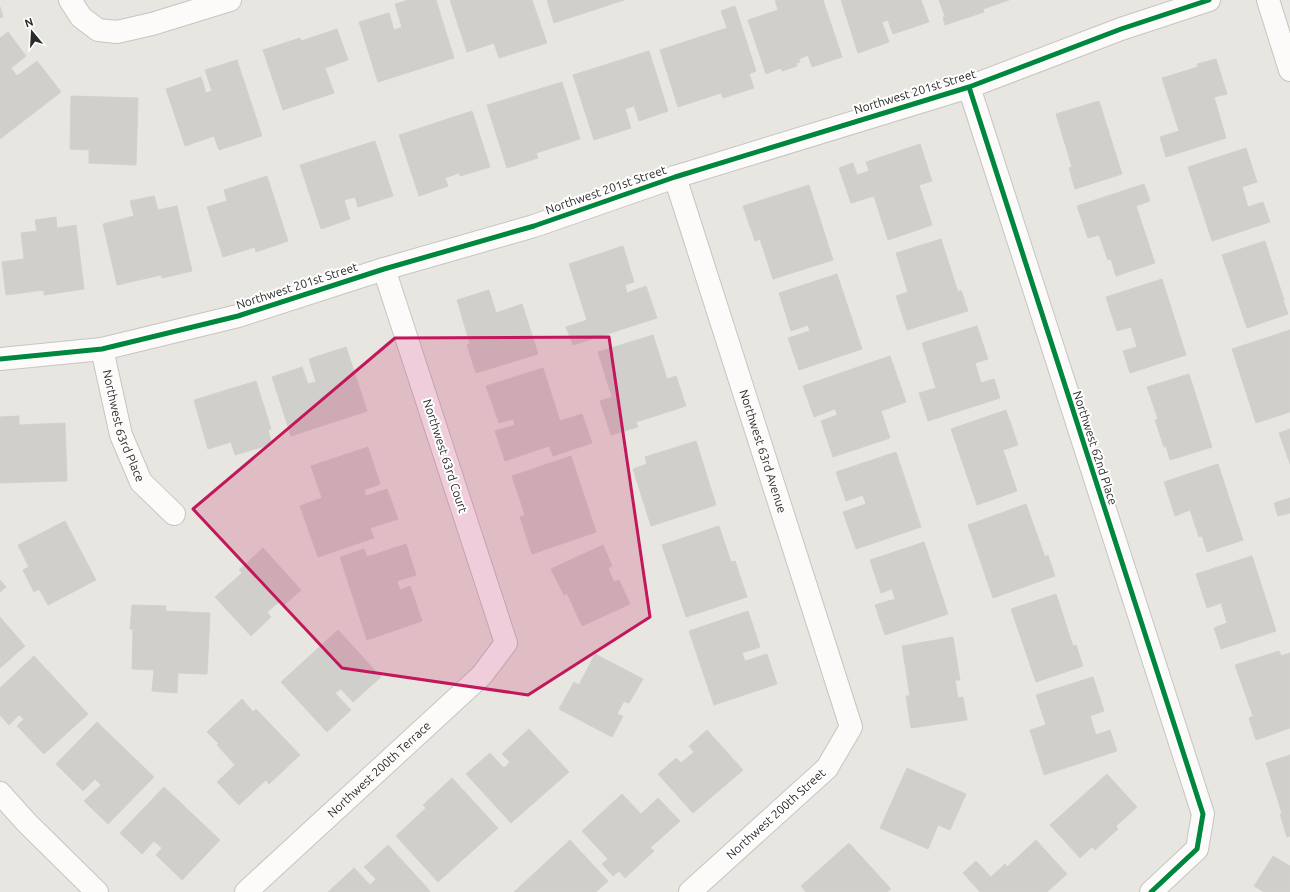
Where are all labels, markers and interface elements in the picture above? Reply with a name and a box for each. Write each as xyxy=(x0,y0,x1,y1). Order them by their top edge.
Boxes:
north arrow xyxy=(12,12,52,52)
text: N xyxy=(23,16,35,29)
street label: Northwest 201st Street xyxy=(852,67,978,116)
street label: Northwest 201st Street xyxy=(544,163,668,216)
street label: Northwest 201st Street xyxy=(235,260,359,311)
street label: Northwest 63rd Place xyxy=(101,369,147,484)
street label: Northwest 63rd Avenue xyxy=(737,388,789,514)
street label: Northwest 62nd Place xyxy=(1071,389,1120,507)
street label: Northwest 63rd Court xyxy=(421,397,470,515)
street label: Northwest 200th Terrace xyxy=(325,719,433,820)
street label: Northwest 200th Street xyxy=(724,766,828,861)

